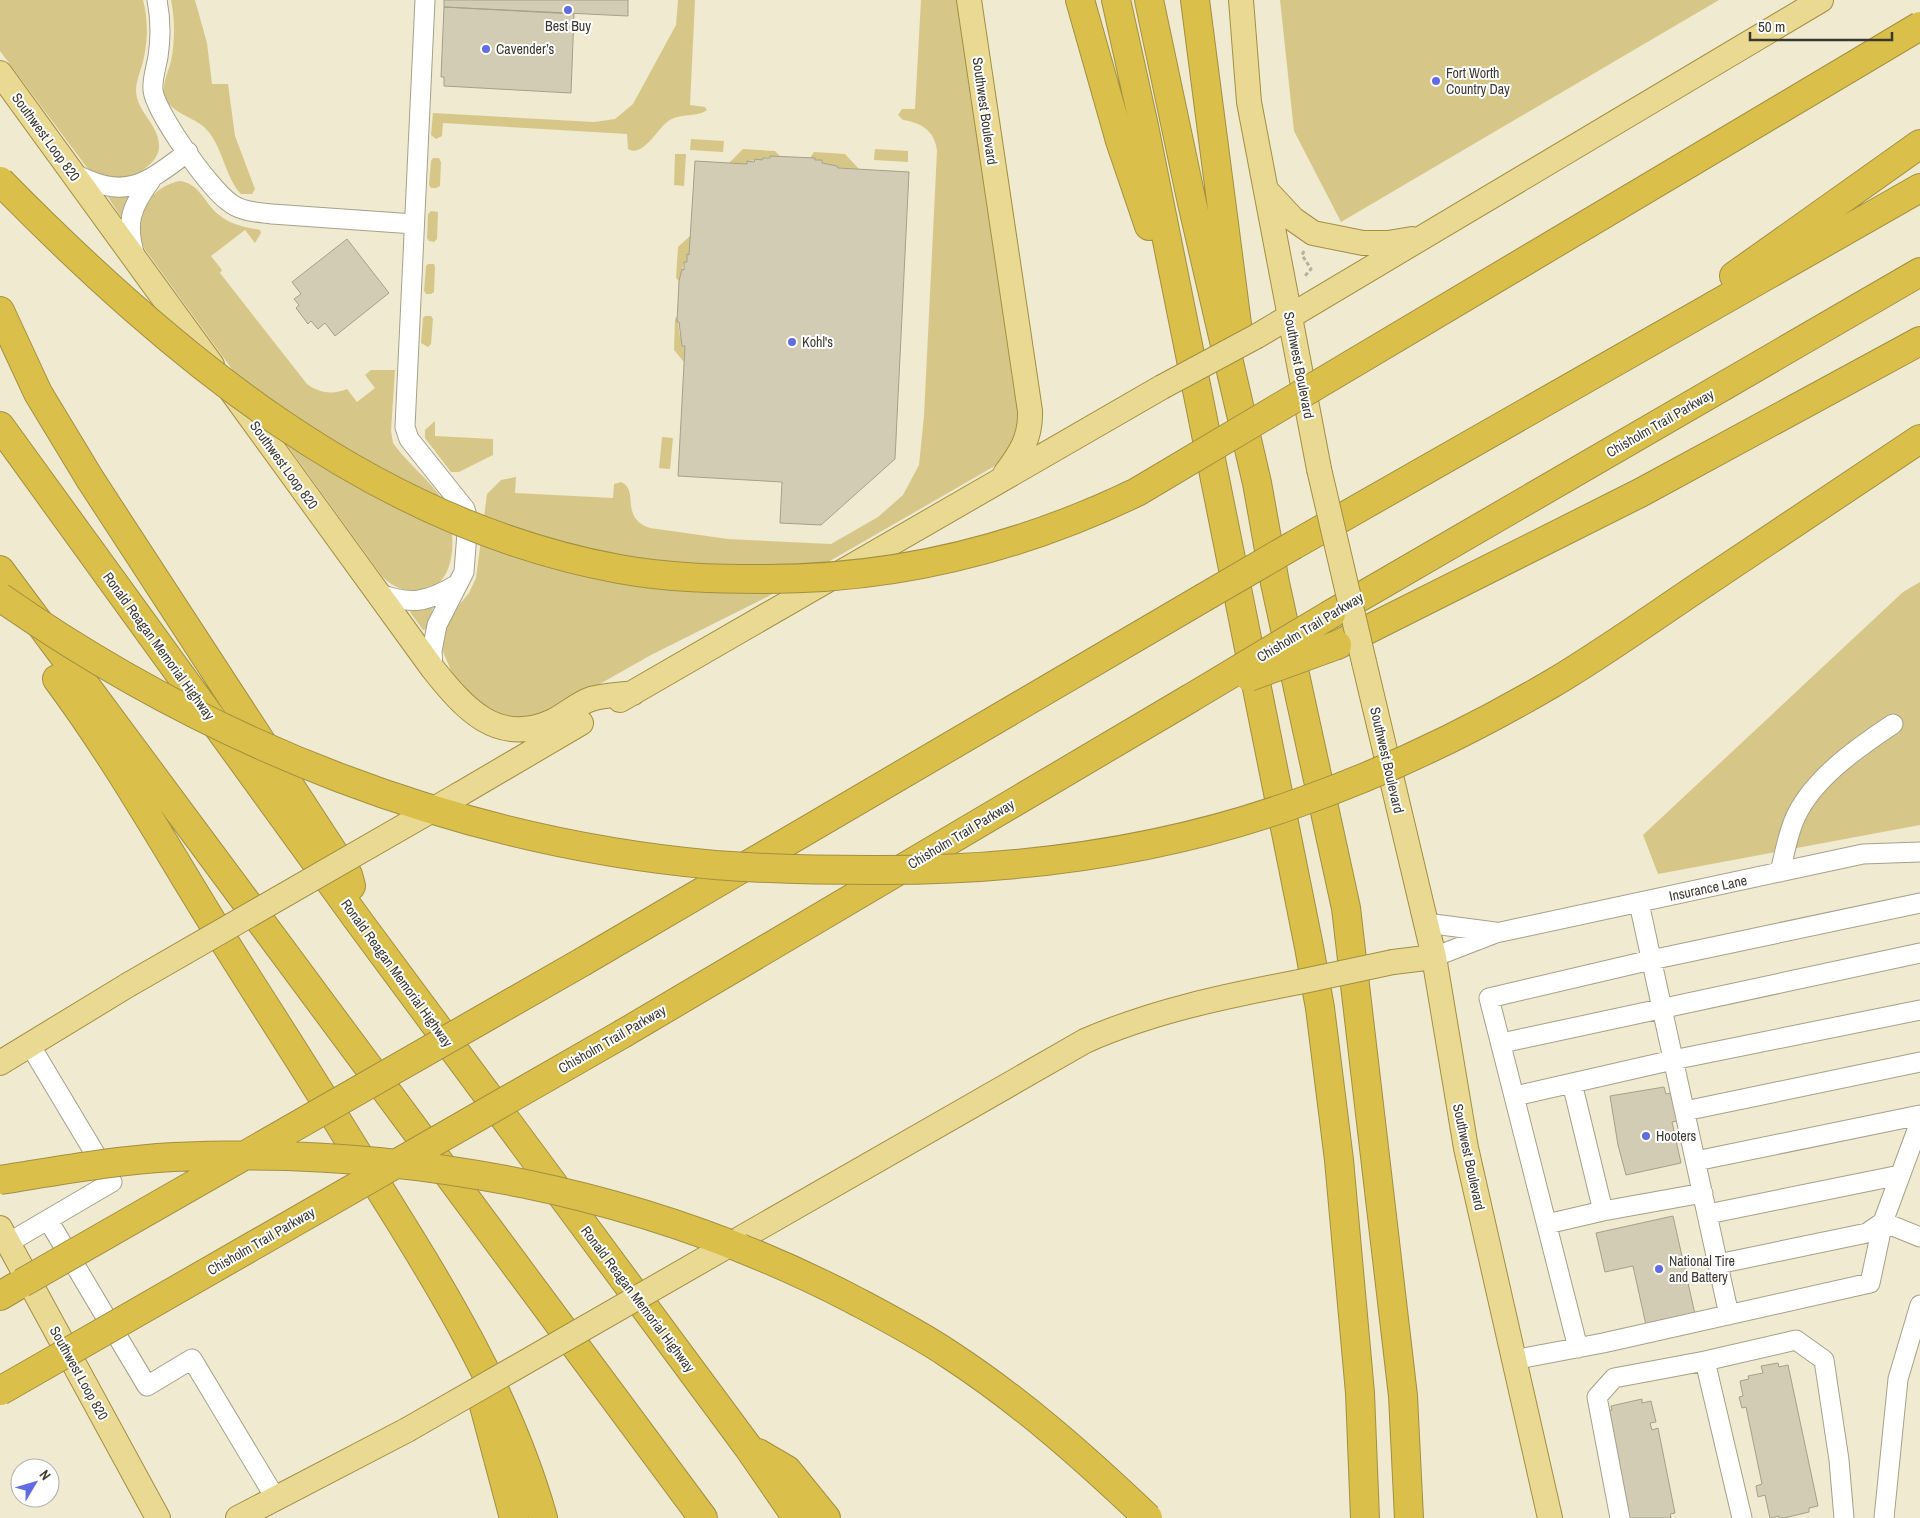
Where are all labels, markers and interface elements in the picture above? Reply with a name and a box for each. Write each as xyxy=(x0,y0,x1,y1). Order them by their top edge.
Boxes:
marker: Best Buy xyxy=(562,4,574,16)
scale bar xyxy=(1750,10,1892,42)
text: 50 m xyxy=(1758,16,1785,37)
place label: Best Buy xyxy=(545,17,591,35)
place label: Cavender’s xyxy=(496,40,555,58)
marker: Cavender’s xyxy=(480,43,492,55)
street label: Southwest Boulevard xyxy=(969,56,1001,166)
place label: Fort Worth Country Day xyxy=(1446,64,1510,98)
marker: Fort Worth Country Day xyxy=(1430,75,1442,87)
street label: Southwest Loop 820 xyxy=(8,89,84,185)
street label: Southwest Boulevard xyxy=(1280,310,1318,420)
place label: Kohl's xyxy=(802,333,833,351)
marker: Kohl's xyxy=(786,336,798,348)
street label: Chisholm Trail Parkway xyxy=(1603,385,1717,461)
street label: Southwest Loop 820 xyxy=(246,417,322,513)
street label: Ronald Reagan Memorial Highway xyxy=(99,568,219,724)
street label: Chisholm Trail Parkway xyxy=(1253,588,1367,666)
street label: Southwest Boulevard xyxy=(1366,705,1408,815)
street label: Chisholm Trail Parkway xyxy=(904,795,1018,873)
street label: Insurance Lane xyxy=(1667,871,1749,905)
street label: Ronald Reagan Memorial Highway xyxy=(337,895,457,1051)
street label: Chisholm Trail Parkway xyxy=(555,1001,669,1077)
street label: Southwest Boulevard xyxy=(1449,1102,1489,1212)
place label: Hooters xyxy=(1656,1127,1696,1145)
marker: Hooters xyxy=(1640,1130,1652,1142)
street label: Chisholm Trail Parkway xyxy=(204,1203,318,1279)
street label: Ronald Reagan Memorial Highway xyxy=(577,1222,699,1376)
place label: National Tire and Battery xyxy=(1669,1252,1735,1286)
marker: National Tire and Battery xyxy=(1653,1263,1665,1275)
street label: Southwest Loop 820 xyxy=(46,1323,112,1423)
north arrow xyxy=(10,1458,60,1508)
text: N xyxy=(36,1466,55,1484)

